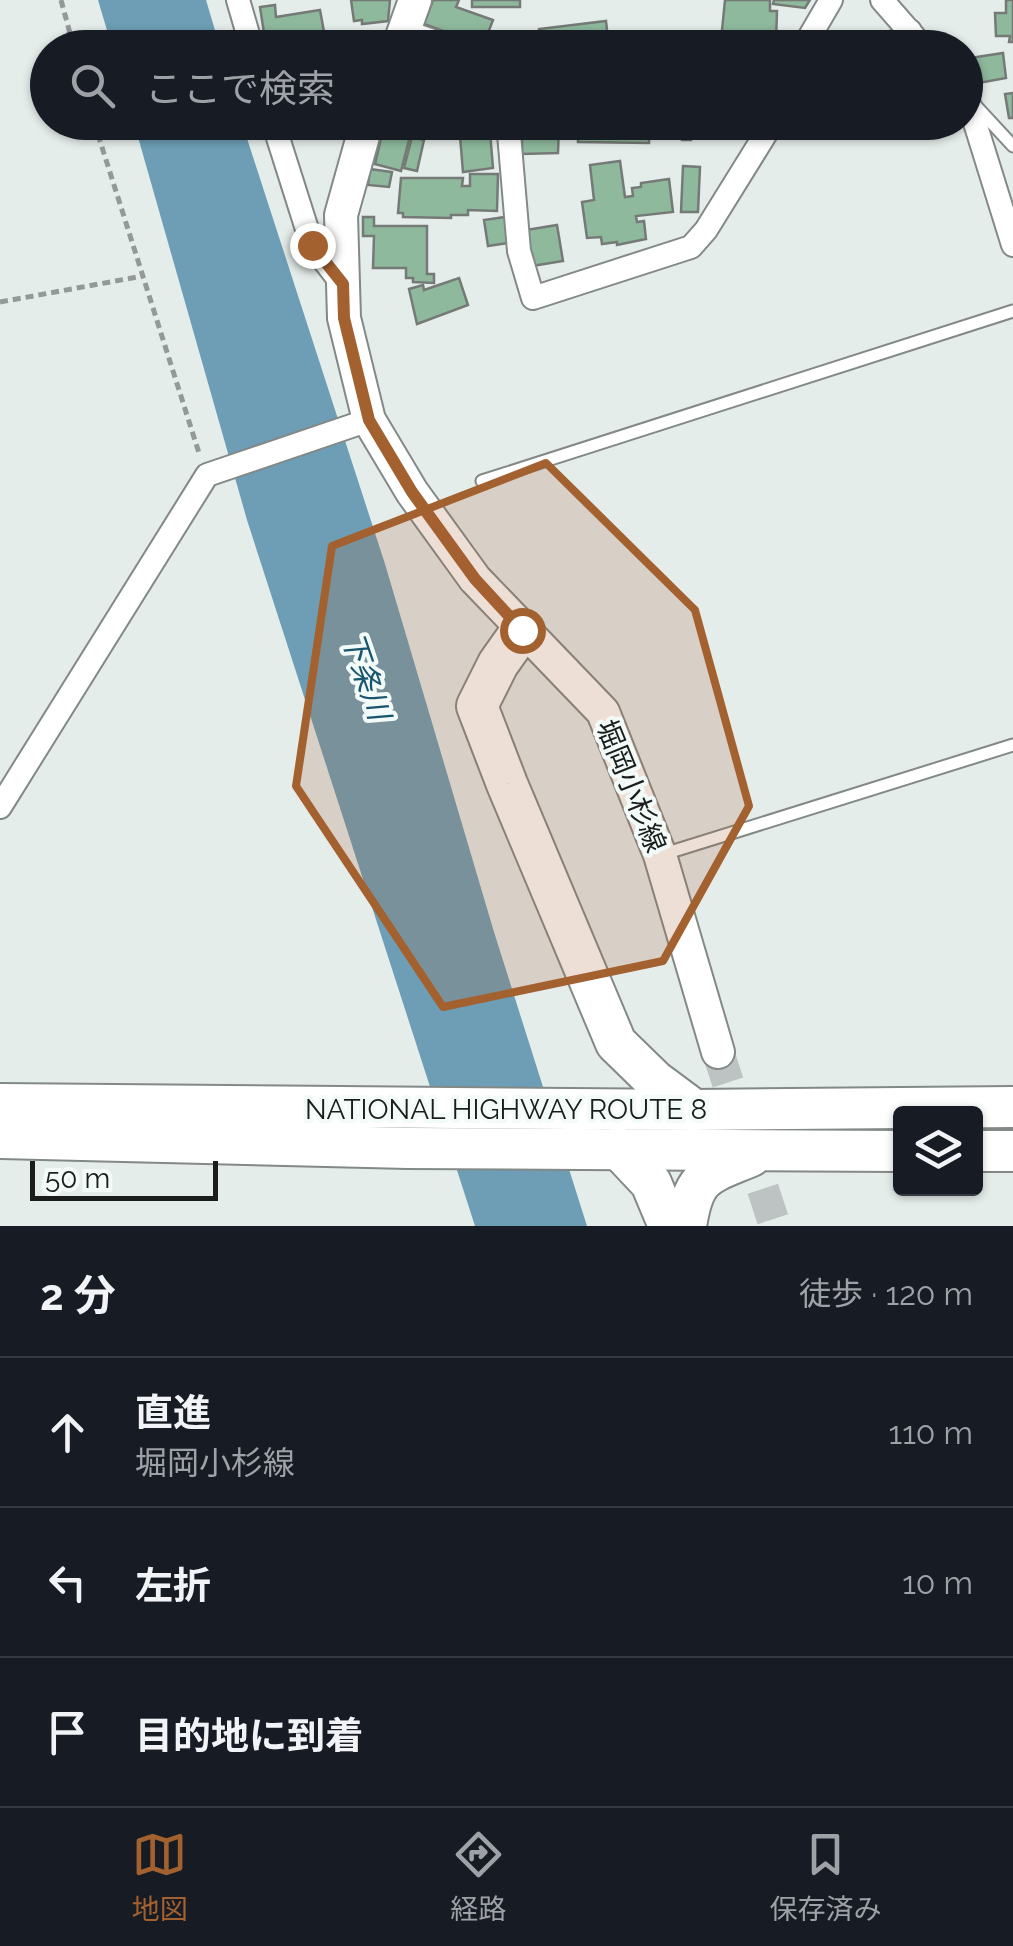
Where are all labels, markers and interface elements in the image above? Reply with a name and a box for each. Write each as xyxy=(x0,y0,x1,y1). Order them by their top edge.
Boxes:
search box xyxy=(30,30,983,140)
icon: search xyxy=(65,58,120,113)
text: ここで検索 xyxy=(145,66,335,111)
route end xyxy=(290,223,336,269)
route start xyxy=(500,608,546,654)
water label: 下条川 xyxy=(335,628,398,727)
street label: 堀岡小杉線 xyxy=(589,715,673,857)
street label: NATIONAL HIGHWAY ROUTE 8 xyxy=(305,1093,707,1126)
map controls xyxy=(893,1106,983,1196)
button: layers xyxy=(893,1106,983,1196)
scale bar xyxy=(30,1156,218,1200)
text: 50 m xyxy=(45,1162,110,1195)
text: 2 分 xyxy=(40,1271,116,1320)
text: 徒歩 · 120 m xyxy=(799,1275,973,1312)
text: 直進 xyxy=(135,1390,211,1435)
icon: ahead xyxy=(40,1405,95,1460)
text: 110 m xyxy=(888,1414,973,1451)
text: 堀岡小杉線 xyxy=(135,1444,295,1481)
icon: left xyxy=(40,1555,95,1610)
text: 左折 xyxy=(135,1563,211,1608)
text: 10 m xyxy=(902,1564,973,1601)
icon: arrive xyxy=(40,1705,95,1760)
text: 目的地に到着 xyxy=(135,1713,363,1758)
tab: 地図 xyxy=(131,1827,188,1927)
tab: 経路 xyxy=(450,1827,507,1927)
tab: 保存済み xyxy=(769,1827,882,1927)

